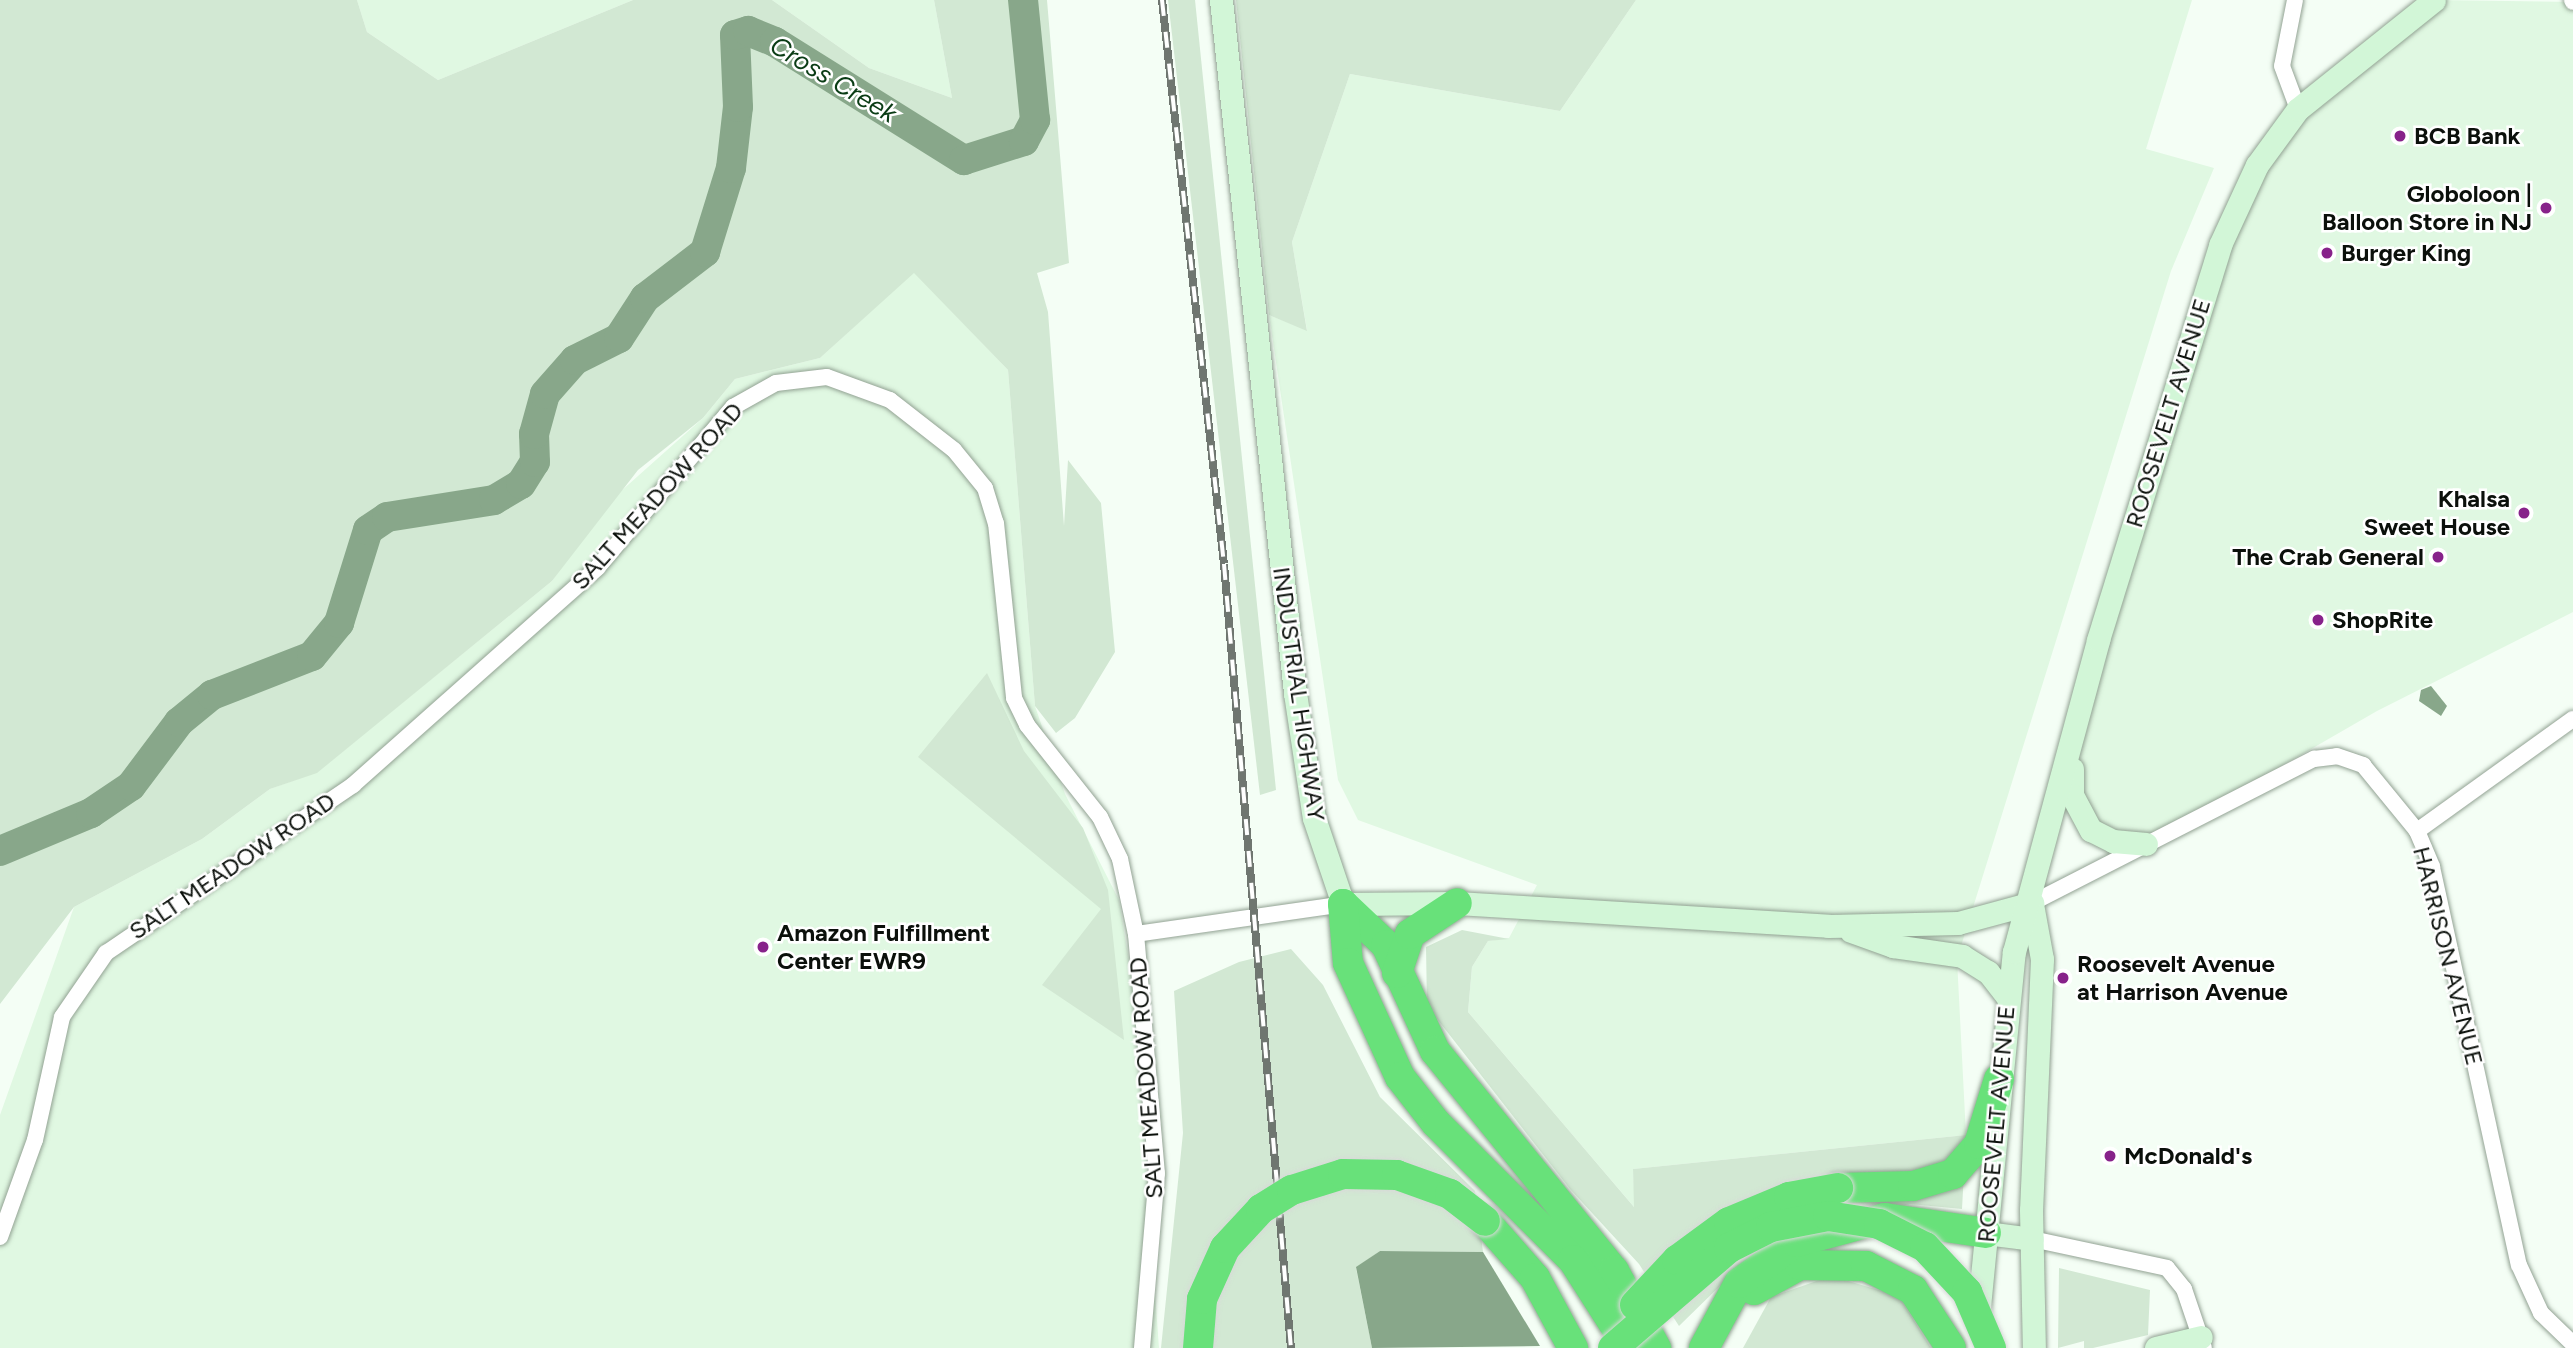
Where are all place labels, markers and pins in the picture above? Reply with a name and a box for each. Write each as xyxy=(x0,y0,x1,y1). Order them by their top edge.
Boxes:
place label: BCB Bank xyxy=(2414,122,2521,150)
marker: BCB Bank xyxy=(2392,128,2408,144)
place label: Globoloon | Balloon Store in NJ xyxy=(2322,180,2532,236)
marker: Globoloon | Balloon Store in NJ xyxy=(2538,200,2554,216)
place label: Burger King xyxy=(2341,239,2471,267)
marker: Burger King xyxy=(2319,245,2335,261)
place label: Khalsa Sweet House xyxy=(2364,485,2510,541)
marker: Khalsa Sweet House xyxy=(2516,505,2532,521)
place label: The Crab General xyxy=(2232,543,2424,571)
marker: The Crab General xyxy=(2430,549,2446,565)
place label: ShopRite xyxy=(2332,606,2433,634)
marker: ShopRite xyxy=(2310,612,2326,628)
place label: Amazon Fulfillment Center EWR9 xyxy=(777,919,990,975)
marker: Amazon Fulfillment Center EWR9 xyxy=(755,939,771,955)
place label: Roosevelt Avenue at Harrison Avenue xyxy=(2077,950,2288,1006)
marker: Roosevelt Avenue at Harrison Avenue xyxy=(2055,970,2071,986)
place label: McDonald's xyxy=(2124,1142,2252,1170)
marker: McDonald's xyxy=(2102,1148,2118,1164)

